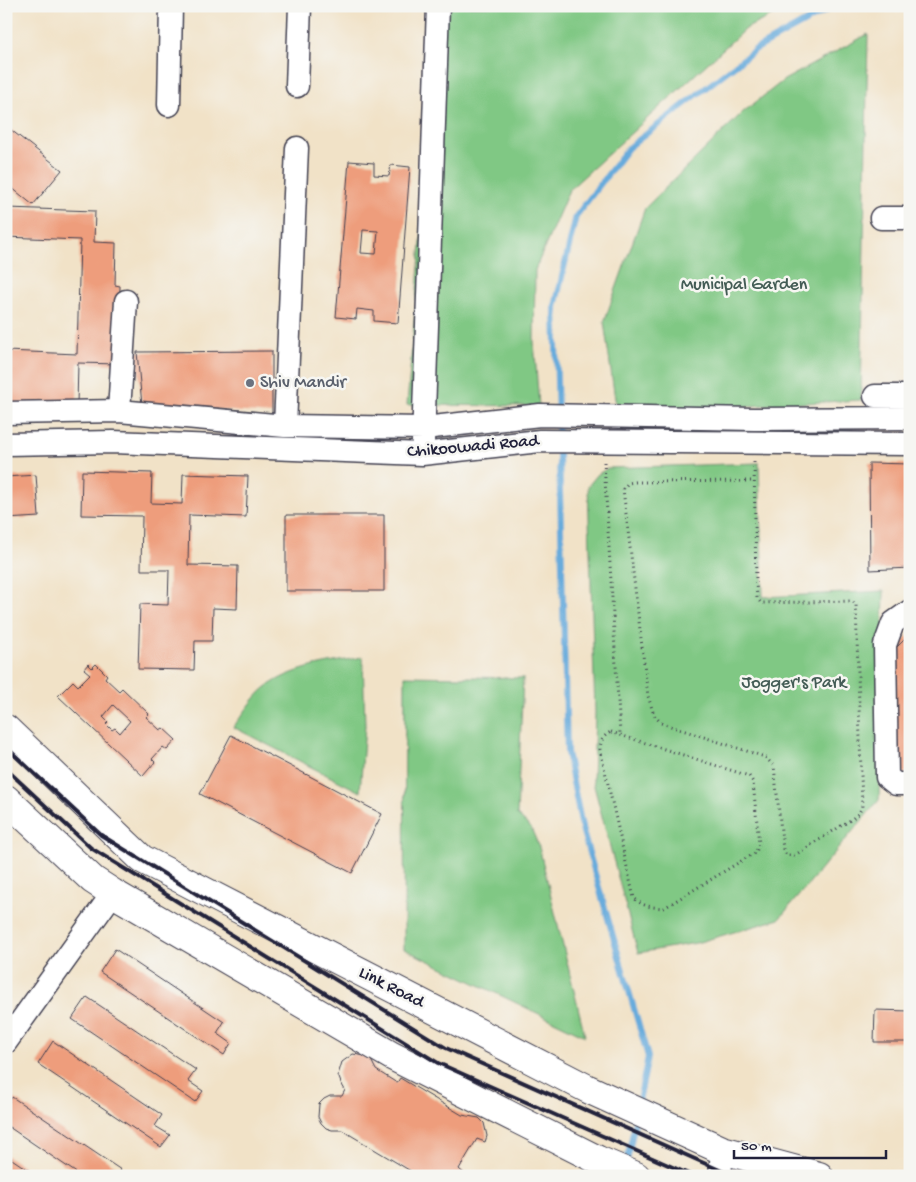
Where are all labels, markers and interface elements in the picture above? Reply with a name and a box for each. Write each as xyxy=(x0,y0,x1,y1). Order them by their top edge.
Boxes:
park label: Municipal Garden xyxy=(681,275,808,296)
place label: Shiv Mandir xyxy=(260,373,348,394)
marker: Shiv Mandir xyxy=(244,377,256,389)
street label: Chikoowadi Road xyxy=(406,431,541,463)
park label: Jogger's Park xyxy=(742,673,848,694)
street label: Link Road xyxy=(355,963,429,1014)
scale bar xyxy=(734,1127,886,1159)
text: 50 m xyxy=(741,1138,772,1156)

